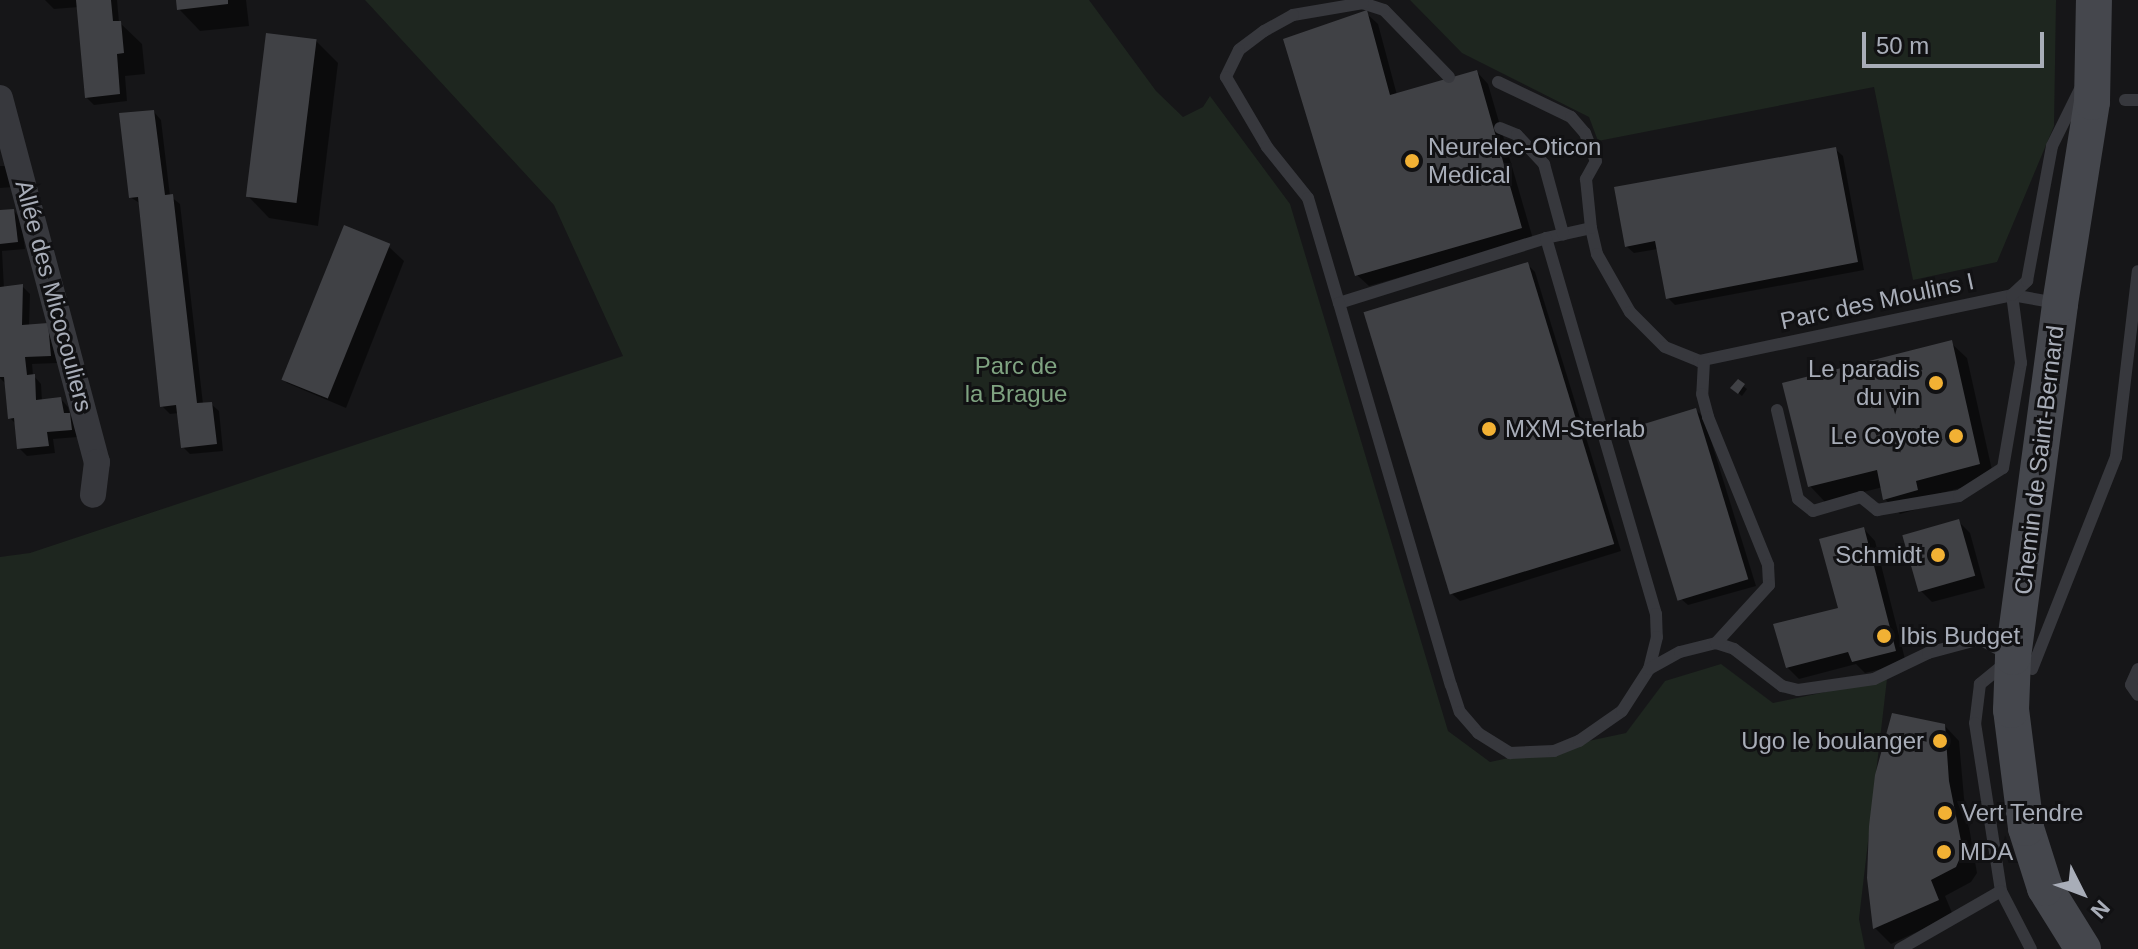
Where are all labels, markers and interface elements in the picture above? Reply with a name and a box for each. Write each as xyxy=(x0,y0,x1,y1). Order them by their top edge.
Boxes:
scale bar xyxy=(1866,16,2048,66)
text: 50 m xyxy=(1876,32,1929,59)
place label: Neurelec-Oticon Medical xyxy=(1428,133,1601,189)
marker: Neurelec-Oticon Medical xyxy=(1403,152,1421,170)
street label: Allée des Micocouliers xyxy=(9,177,99,415)
street label: Parc des Moulins I xyxy=(1777,266,1977,336)
street label: Chemin de Saint-Bernard xyxy=(2008,324,2070,596)
park label: Parc de la Brague xyxy=(965,352,1067,408)
place label: Le paradis du vin xyxy=(1808,355,1920,411)
marker: Le paradis du vin xyxy=(1927,374,1945,392)
place label: MXM-Sterlab xyxy=(1505,415,1645,443)
marker: MXM-Sterlab xyxy=(1480,420,1498,438)
place label: Le Coyote xyxy=(1831,422,1940,450)
marker: Le Coyote xyxy=(1947,427,1965,445)
place label: Schmidt xyxy=(1835,541,1922,569)
marker: Schmidt xyxy=(1929,546,1947,564)
place label: Ibis Budget xyxy=(1900,622,2020,650)
marker: Ibis Budget xyxy=(1875,627,1893,645)
place label: Ugo le boulanger xyxy=(1741,727,1924,755)
marker: Ugo le boulanger xyxy=(1931,732,1949,750)
place label: Vert Tendre xyxy=(1961,799,2084,827)
marker: Vert Tendre xyxy=(1936,804,1954,822)
place label: MDA xyxy=(1960,838,2013,866)
marker: MDA xyxy=(1935,843,1953,861)
north arrow xyxy=(2042,853,2122,933)
text: N xyxy=(2086,895,2115,924)

